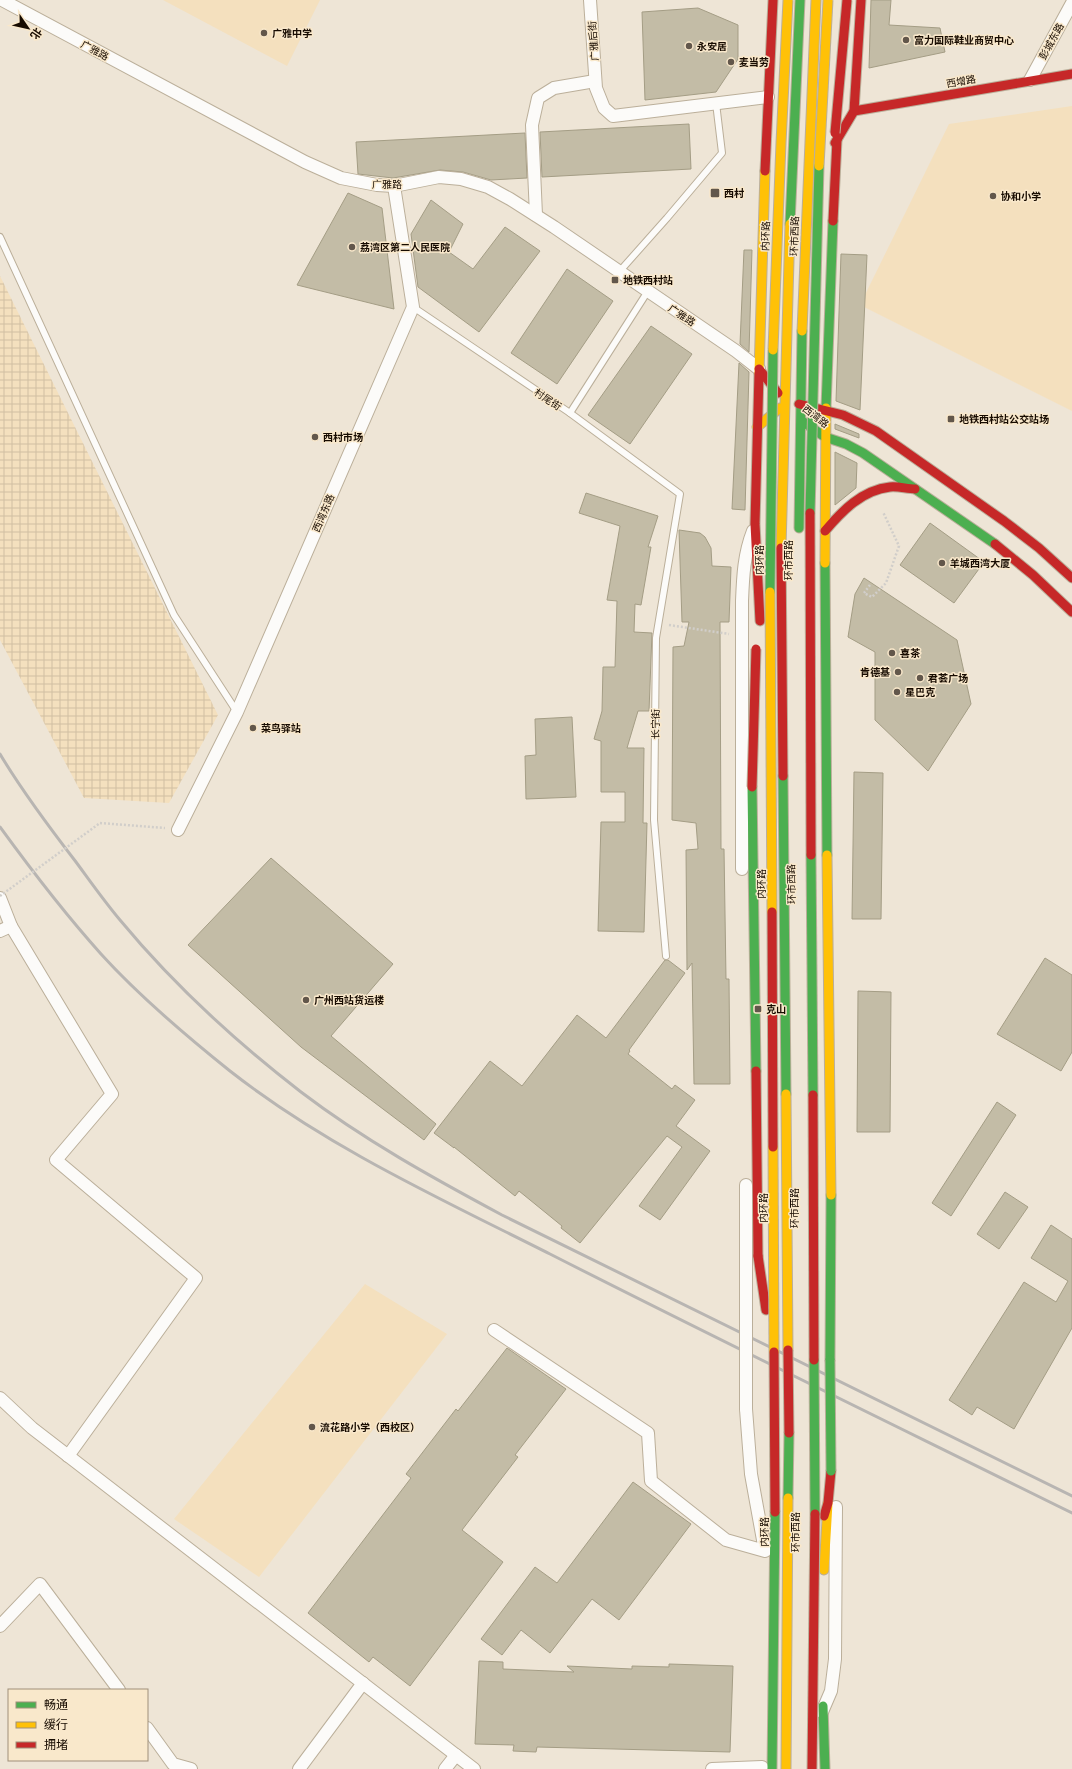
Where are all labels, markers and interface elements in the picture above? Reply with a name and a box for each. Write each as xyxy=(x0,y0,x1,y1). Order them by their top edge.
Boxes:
north arrow xyxy=(8,8,48,48)
street label: 广雅后街 xyxy=(586,21,600,61)
street label: 彭城东路 xyxy=(1036,21,1066,61)
text: 北 xyxy=(28,26,45,42)
place label: 广雅中学 xyxy=(272,27,312,39)
marker: 广雅中学 xyxy=(259,28,269,38)
place label: 富力国际鞋业商贸中心 xyxy=(914,34,1014,46)
marker: 富力国际鞋业商贸中心 xyxy=(901,35,911,45)
street label: 广雅路 xyxy=(79,38,111,62)
place label: 永安居 xyxy=(697,40,727,52)
marker: 永安居 xyxy=(684,41,694,51)
place label: 麦当劳 xyxy=(739,56,769,68)
marker: 麦当劳 xyxy=(726,57,736,67)
street label: 西增路 xyxy=(945,72,977,90)
street label: 广雅路 xyxy=(372,178,402,190)
marker: 西村 xyxy=(709,187,721,199)
place label: 西村 xyxy=(724,187,744,199)
place label: 协和小学 xyxy=(1001,190,1041,202)
marker: 协和小学 xyxy=(988,191,998,201)
street label: 环市西路 xyxy=(787,216,801,256)
street label: 内环路 xyxy=(758,221,772,251)
place label: 荔湾区第二人民医院 xyxy=(360,241,450,253)
marker: 荔湾区第二人民医院 xyxy=(347,242,357,252)
place label: 地铁西村站 xyxy=(623,274,673,286)
marker: 地铁西村站 xyxy=(610,275,620,285)
street label: 广雅路 xyxy=(666,302,698,328)
street label: 村尾街 xyxy=(532,386,564,412)
street label: 西湾路 xyxy=(800,402,832,430)
place label: 地铁西村站公交站场 xyxy=(959,413,1049,425)
marker: 地铁西村站公交站场 xyxy=(946,414,956,424)
place label: 西村市场 xyxy=(323,431,363,443)
marker: 西村市场 xyxy=(310,432,320,442)
street label: 西湾东路 xyxy=(310,492,336,534)
street label: 环市西路 xyxy=(782,540,794,580)
street label: 内环路 xyxy=(753,545,765,575)
place label: 羊城西湾大厦 xyxy=(950,557,1010,569)
marker: 羊城西湾大厦 xyxy=(937,558,947,568)
place label: 喜茶 xyxy=(900,647,921,659)
marker: 喜茶 xyxy=(887,648,897,658)
place label: 肯德基 xyxy=(860,666,890,678)
marker: 肯德基 xyxy=(893,667,903,677)
place label: 君荟广场 xyxy=(928,672,968,684)
marker: 君荟广场 xyxy=(915,673,925,683)
place label: 星巴克 xyxy=(905,686,935,698)
marker: 星巴克 xyxy=(892,687,902,697)
street label: 长宁街 xyxy=(649,709,661,739)
place label: 菜鸟驿站 xyxy=(261,722,301,734)
marker: 菜鸟驿站 xyxy=(248,723,258,733)
street label: 环市西路 xyxy=(785,864,797,904)
street label: 内环路 xyxy=(755,869,767,899)
place label: 广州西站货运楼 xyxy=(314,994,384,1006)
marker: 广州西站货运楼 xyxy=(301,995,311,1005)
place label: 克山 xyxy=(766,1003,786,1015)
marker: 克山 xyxy=(753,1004,763,1014)
street label: 环市西路 xyxy=(788,1188,800,1228)
street label: 内环路 xyxy=(757,1193,769,1223)
place label: 流花路小学（西校区） xyxy=(320,1421,420,1433)
marker: 流花路小学（西校区） xyxy=(307,1422,317,1432)
street label: 环市西路 xyxy=(789,1512,801,1552)
street label: 内环路 xyxy=(758,1517,770,1547)
legend xyxy=(8,1689,148,1761)
text: 畅通 xyxy=(44,1697,68,1711)
text: 缓行 xyxy=(44,1717,68,1731)
text: 拥堵 xyxy=(44,1737,68,1751)

